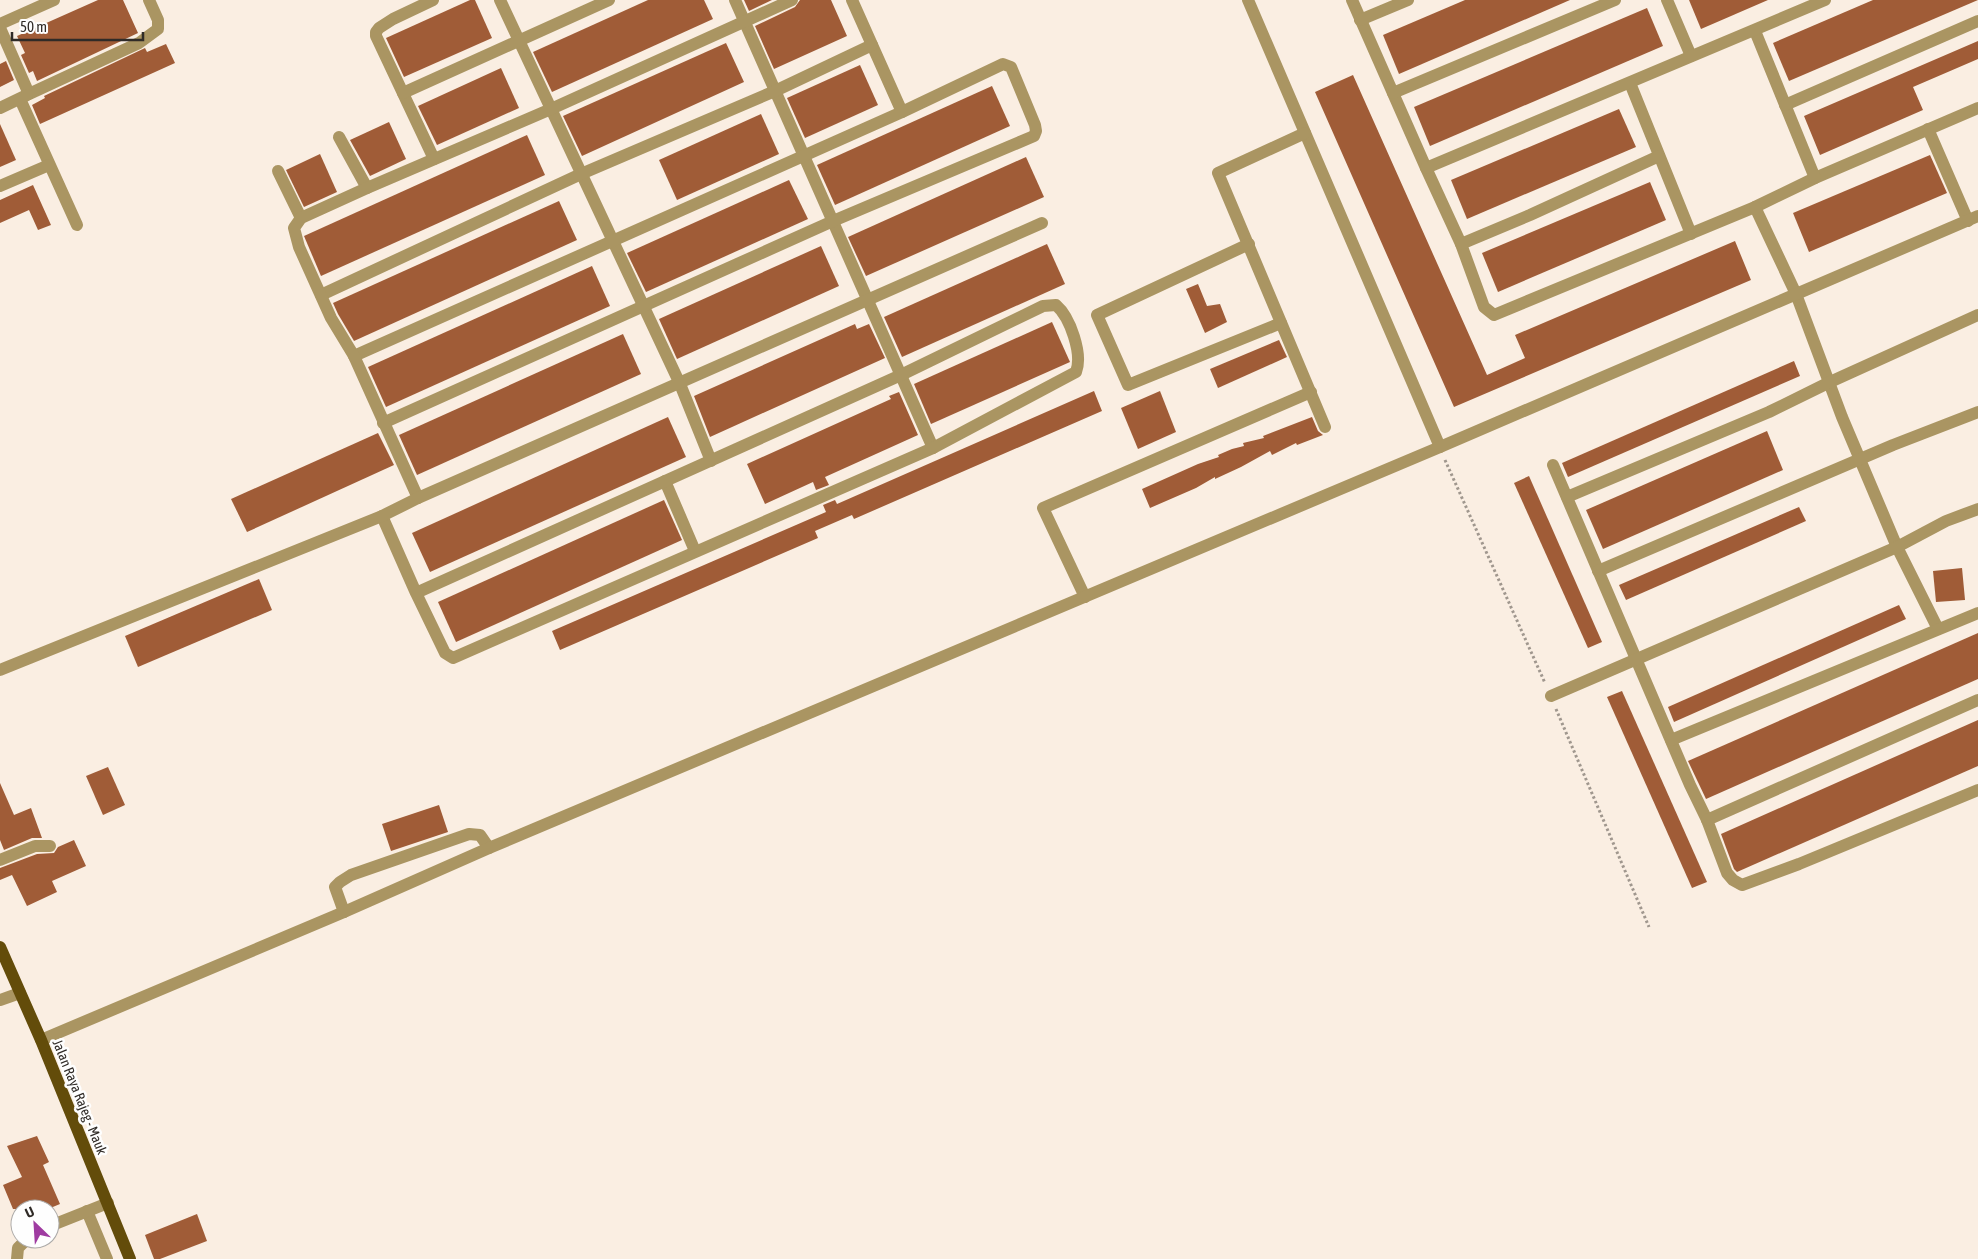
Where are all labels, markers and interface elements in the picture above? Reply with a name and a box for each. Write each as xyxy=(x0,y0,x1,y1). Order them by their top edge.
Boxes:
scale bar xyxy=(12,10,144,42)
text: 50 m xyxy=(20,18,47,35)
street label: Jalan Raya Rajeg - Mauk xyxy=(50,1037,110,1157)
north arrow xyxy=(10,1199,60,1249)
text: U xyxy=(22,1203,37,1221)

